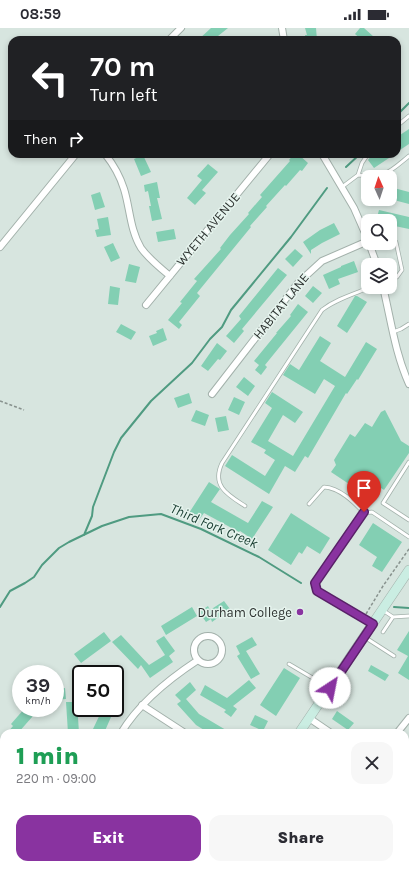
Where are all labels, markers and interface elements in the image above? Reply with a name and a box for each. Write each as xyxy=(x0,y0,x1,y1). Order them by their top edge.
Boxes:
text: 08:59 xyxy=(20,5,61,23)
text: 70 m xyxy=(90,50,155,83)
icon: left xyxy=(24,52,76,104)
text: Turn left xyxy=(90,84,158,106)
icon: right xyxy=(65,128,87,150)
text: Then xyxy=(24,130,57,148)
north arrow xyxy=(361,170,397,206)
map controls xyxy=(361,170,397,294)
street label: WYETH AVENUE xyxy=(173,189,243,269)
button: search xyxy=(361,214,397,250)
button: layers xyxy=(361,258,397,294)
street label: HABITAT LANE xyxy=(250,270,312,342)
pin xyxy=(347,471,381,512)
icon: arrive xyxy=(353,477,375,499)
water label: Third Fork Creek xyxy=(168,500,261,552)
place label: Durham College xyxy=(198,605,292,620)
marker: Durham College xyxy=(295,607,305,617)
speed limit sign: 50 xyxy=(72,665,124,717)
position arrow xyxy=(309,667,351,709)
text: 39 xyxy=(26,674,50,697)
text: km/h xyxy=(25,695,51,707)
text: 1 min xyxy=(16,742,79,770)
button: close xyxy=(351,742,393,784)
text: 220 m · 09:00 xyxy=(16,771,96,786)
button: Exit xyxy=(16,815,201,861)
button: Share xyxy=(209,815,393,861)

